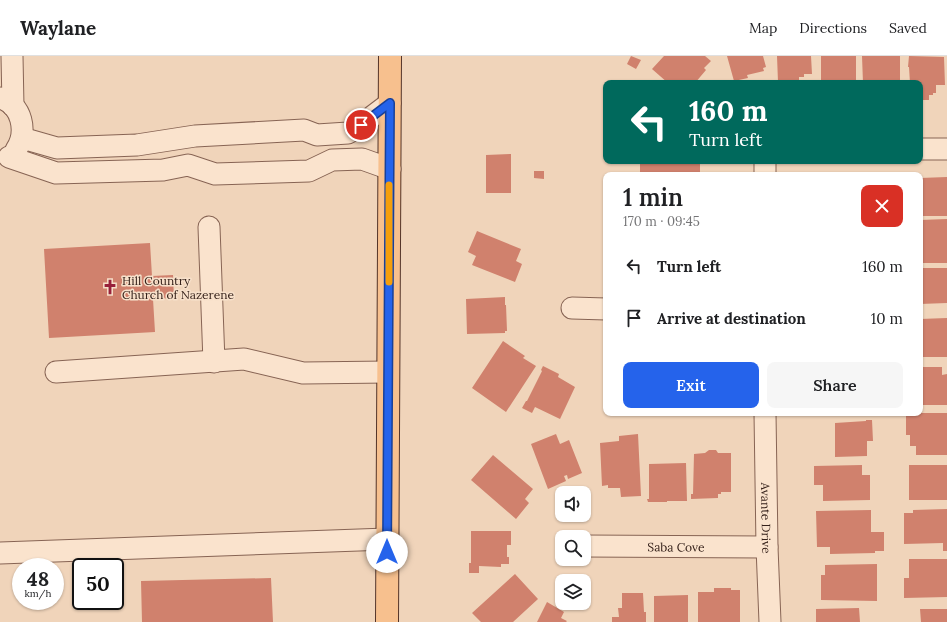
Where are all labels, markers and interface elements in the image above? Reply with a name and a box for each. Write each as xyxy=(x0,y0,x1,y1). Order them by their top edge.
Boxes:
text: Waylane xyxy=(20,16,96,40)
text: Map xyxy=(749,19,777,37)
text: Directions xyxy=(799,19,867,37)
text: Saved xyxy=(889,19,927,37)
text: 160 m xyxy=(689,93,767,129)
icon: left xyxy=(623,96,675,148)
pin xyxy=(344,108,378,142)
icon: arrive xyxy=(350,114,372,136)
text: Turn left xyxy=(689,128,762,151)
text: 1 min xyxy=(623,182,683,213)
button: close xyxy=(861,185,903,227)
text: 170 m · 09:45 xyxy=(623,213,700,230)
icon: left xyxy=(623,255,645,277)
text: Turn left xyxy=(657,257,721,276)
text: 160 m xyxy=(862,257,903,276)
place label: Hill Country Church of Nazerene xyxy=(122,273,234,302)
church icon: Hill Country Church of Nazerene xyxy=(101,278,119,296)
icon: arrive xyxy=(623,307,645,329)
text: Arrive at destination xyxy=(657,309,806,328)
text: 10 m xyxy=(871,309,903,328)
button: Exit xyxy=(623,362,759,408)
button: Share xyxy=(767,362,903,408)
street label: Avante Drive xyxy=(759,481,775,554)
map controls xyxy=(555,486,591,610)
button: sound xyxy=(555,486,591,522)
button: search xyxy=(555,530,591,566)
position arrow xyxy=(366,531,408,573)
street label: Saba Cove xyxy=(647,539,705,554)
speed limit sign: 50 xyxy=(72,558,124,610)
text: 48 xyxy=(27,566,49,591)
button: layers xyxy=(555,574,591,610)
text: km/h xyxy=(24,587,52,600)

